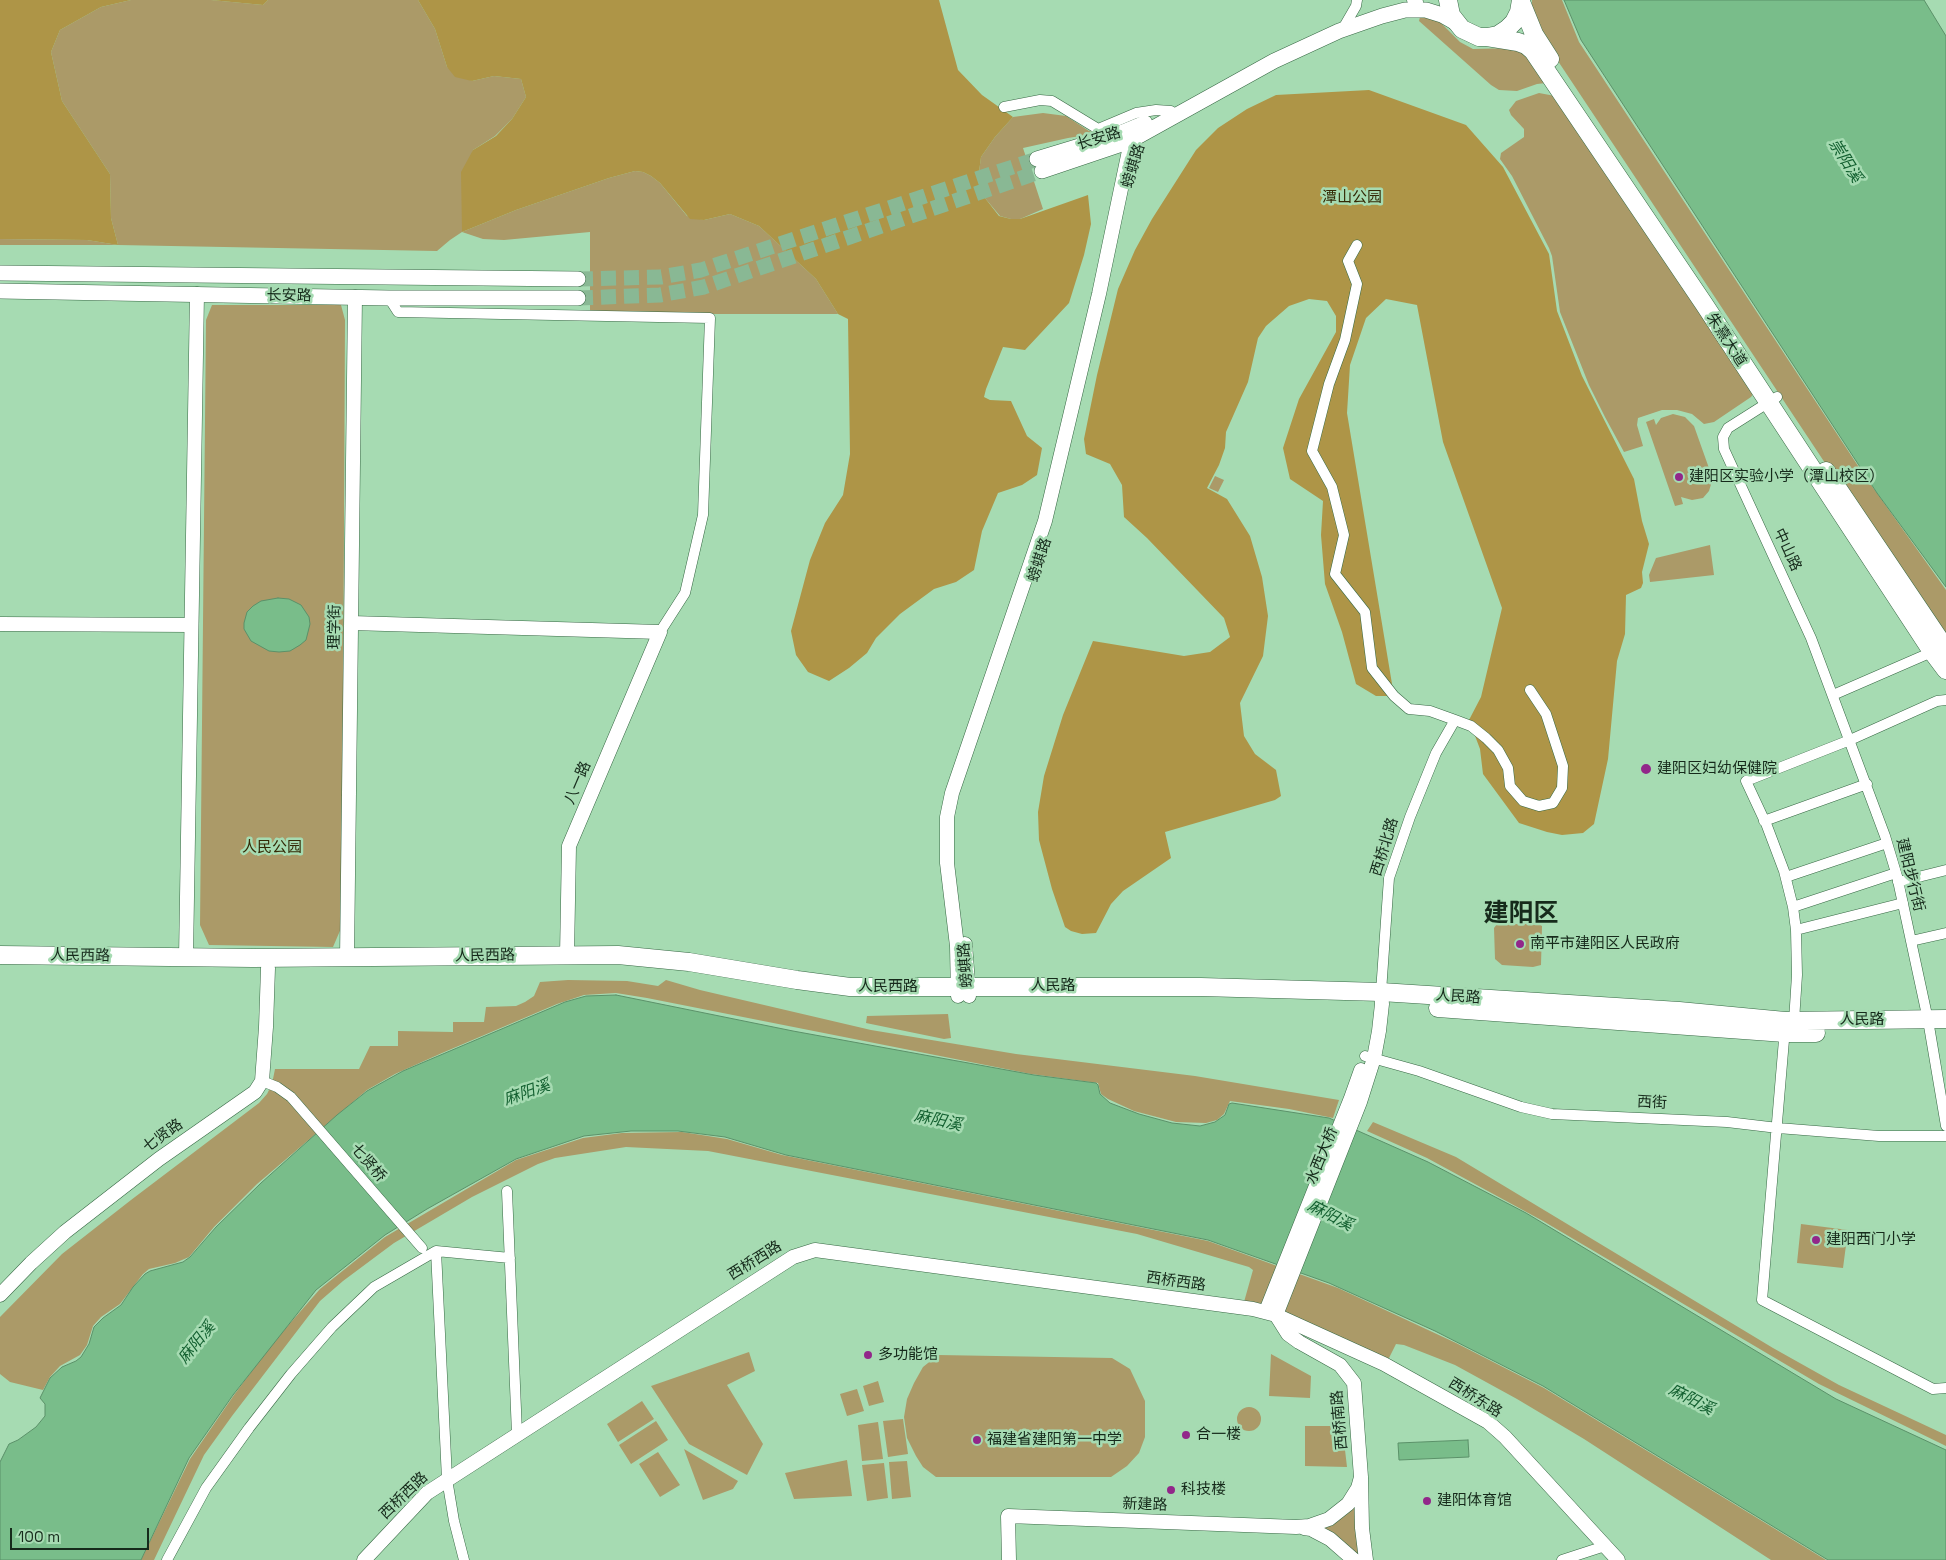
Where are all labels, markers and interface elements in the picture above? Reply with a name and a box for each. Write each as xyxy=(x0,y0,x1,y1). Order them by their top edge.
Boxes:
street label: 长安路 xyxy=(1075,124,1123,154)
water label: 崇阳溪 xyxy=(1824,136,1866,186)
street label: 螃蜞路 xyxy=(1119,142,1149,190)
park label: 潭山公园 xyxy=(1322,189,1382,207)
street label: 长安路 xyxy=(266,287,312,305)
street label: 朱熹大道 xyxy=(1702,310,1750,370)
place label: 建阳区实验小学（潭山校区） xyxy=(1689,468,1884,486)
marker: 建阳区实验小学（潭山校区） xyxy=(1673,471,1685,483)
street label: 中山路 xyxy=(1769,526,1805,574)
street label: 螃蜞路 xyxy=(1024,536,1056,584)
street label: 理学街 xyxy=(326,604,344,650)
street label: 八一路 xyxy=(561,759,595,807)
place label: 建阳区妇幼保健院 xyxy=(1657,760,1777,778)
marker: 建阳区妇幼保健院 xyxy=(1639,762,1653,776)
street label: 西桥北路 xyxy=(1368,816,1402,878)
street label: 建阳步行街 xyxy=(1892,836,1928,914)
park label: 人民公园 xyxy=(242,839,302,857)
district label: 建阳区 xyxy=(1484,899,1558,929)
place label: 南平市建阳区人民政府 xyxy=(1530,935,1680,953)
marker: 南平市建阳区人民政府 xyxy=(1514,938,1526,950)
street label: 螃蜞路 xyxy=(955,942,977,988)
street label: 人民西路 xyxy=(50,946,110,966)
street label: 人民西路 xyxy=(455,946,515,966)
street label: 人民路 xyxy=(1031,977,1075,995)
street label: 人民西路 xyxy=(858,978,918,996)
street label: 人民路 xyxy=(1435,986,1481,1008)
street label: 人民路 xyxy=(1840,1011,1884,1029)
water label: 麻阳溪 xyxy=(501,1076,553,1110)
street label: 西街 xyxy=(1637,1093,1667,1113)
water label: 麻阳溪 xyxy=(913,1107,963,1135)
street label: 七贤路 xyxy=(140,1115,186,1157)
street label: 水西大桥 xyxy=(1302,1125,1342,1187)
street label: 七贤桥 xyxy=(346,1140,390,1186)
water label: 麻阳溪 xyxy=(1304,1197,1356,1235)
place label: 建阳西门小学 xyxy=(1826,1231,1916,1249)
marker: 建阳西门小学 xyxy=(1810,1234,1822,1246)
street label: 西桥西路 xyxy=(725,1237,785,1285)
street label: 西桥西路 xyxy=(1145,1269,1207,1295)
water label: 麻阳溪 xyxy=(174,1318,220,1368)
place label: 多功能馆 xyxy=(878,1346,938,1364)
marker: 多功能馆 xyxy=(862,1349,874,1361)
street label: 西桥东路 xyxy=(1445,1374,1505,1422)
water label: 麻阳溪 xyxy=(1665,1381,1717,1419)
street label: 西桥南路 xyxy=(1328,1389,1352,1451)
place label: 合一楼 xyxy=(1196,1426,1241,1444)
marker: 合一楼 xyxy=(1180,1429,1192,1441)
place label: 福建省建阳第一中学 xyxy=(987,1431,1122,1449)
marker: 福建省建阳第一中学 xyxy=(971,1434,983,1446)
street label: 西桥西路 xyxy=(376,1469,432,1523)
place label: 科技楼 xyxy=(1181,1481,1226,1499)
marker: 科技楼 xyxy=(1165,1484,1177,1496)
place label: 建阳体育馆 xyxy=(1437,1492,1512,1510)
street label: 新建路 xyxy=(1122,1495,1168,1515)
marker: 建阳体育馆 xyxy=(1421,1495,1433,1507)
scale bar xyxy=(12,1518,151,1550)
text: 100 m xyxy=(18,1527,60,1546)

